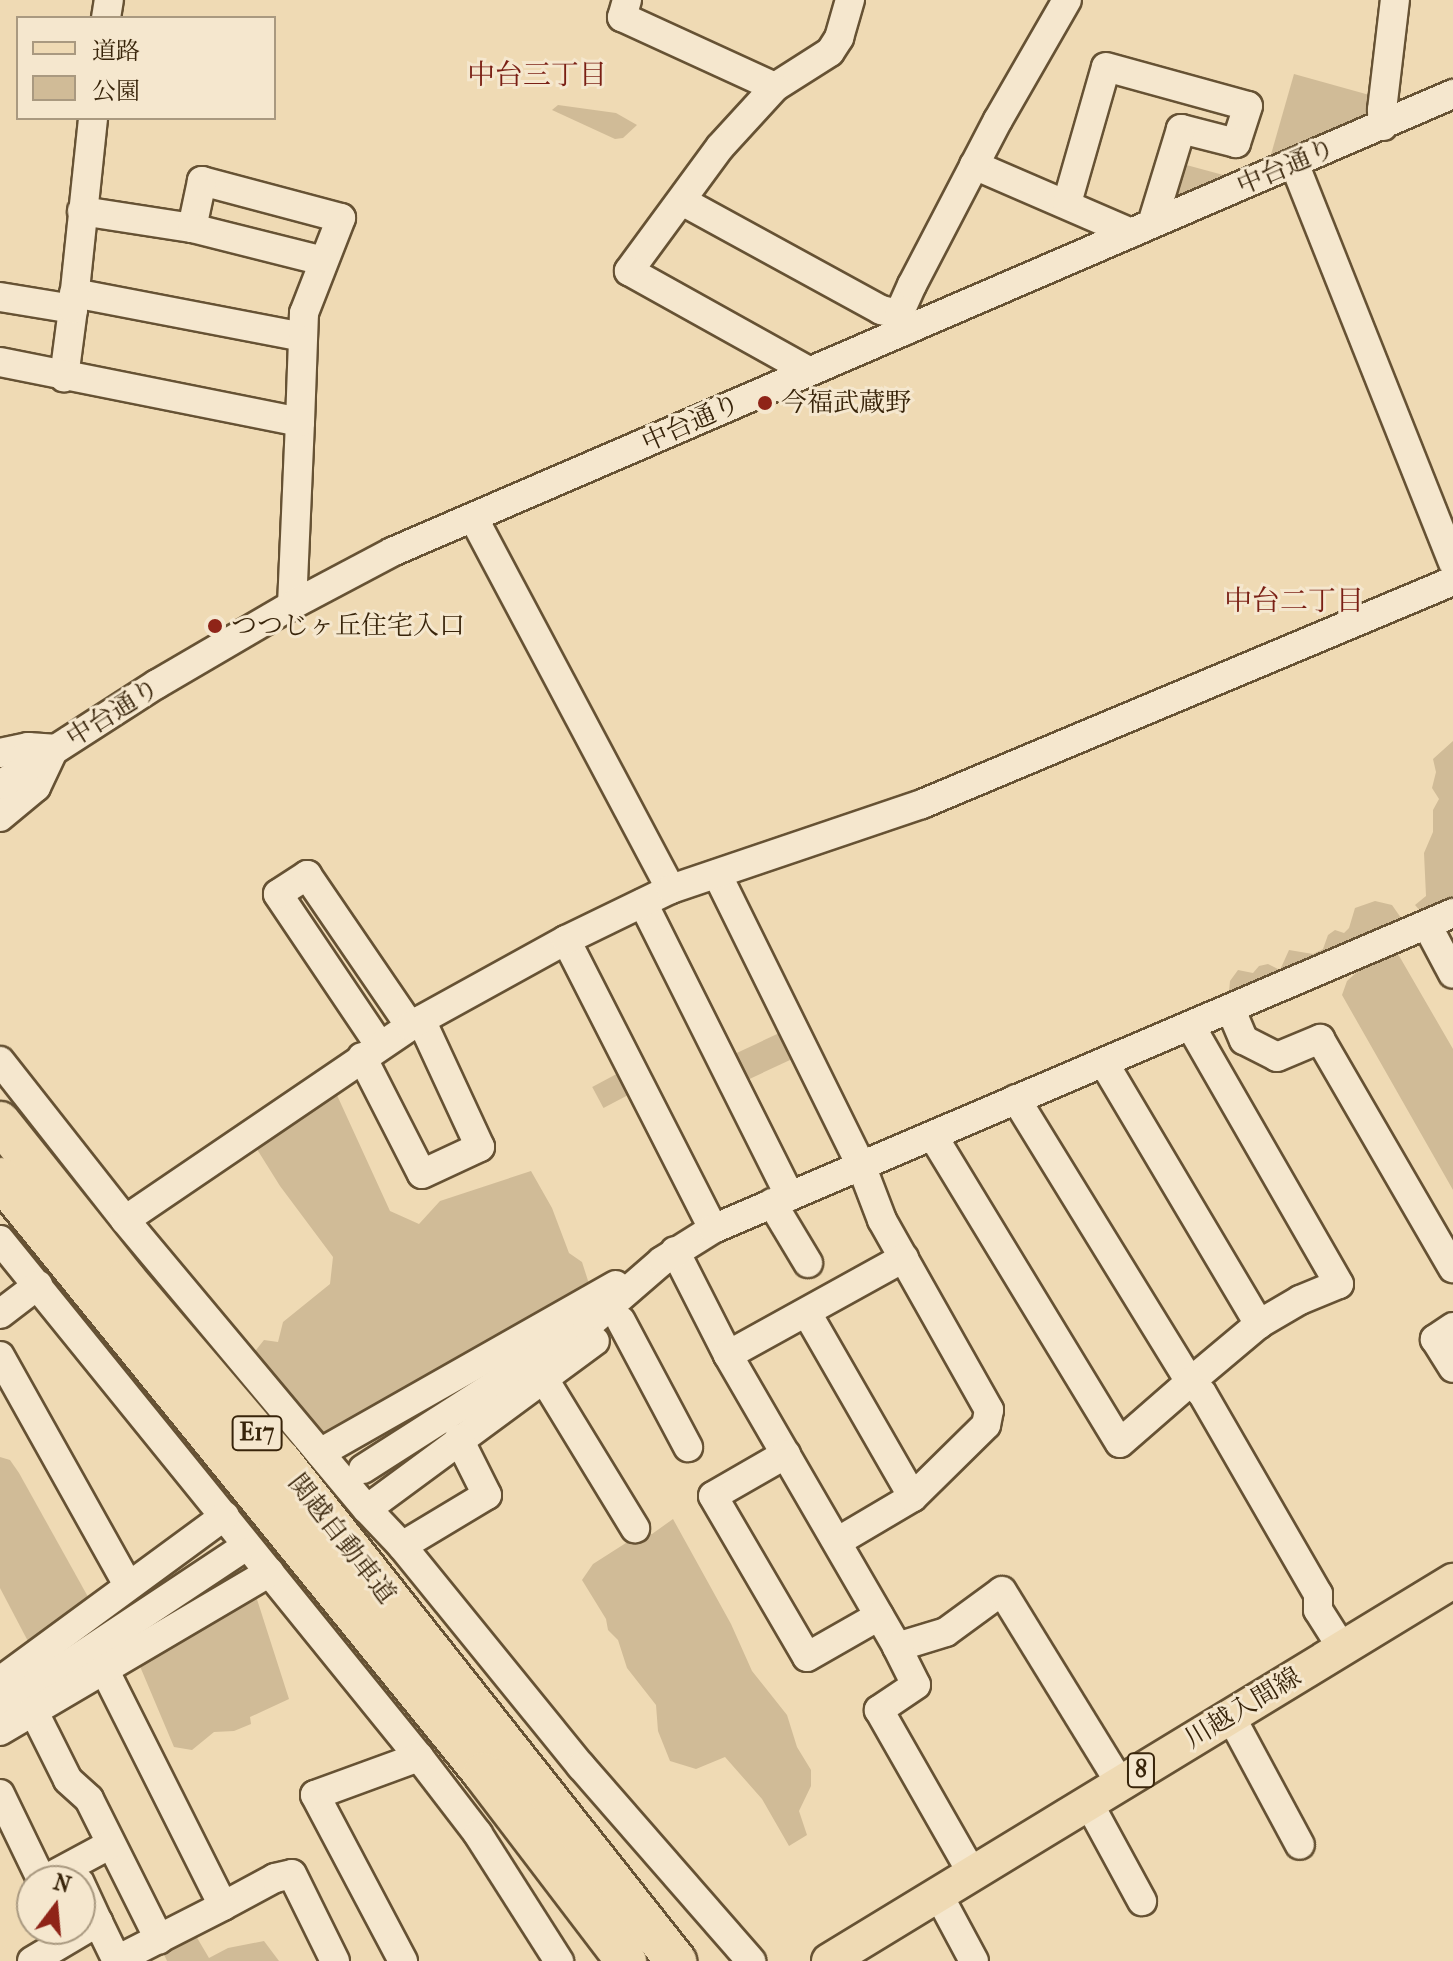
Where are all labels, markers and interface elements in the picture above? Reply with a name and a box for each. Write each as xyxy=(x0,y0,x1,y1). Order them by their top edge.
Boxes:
legend xyxy=(16,16,276,120)
text: 道路 xyxy=(92,37,140,65)
district label: 中台三丁目 xyxy=(467,58,607,92)
text: 公園 xyxy=(92,77,140,105)
street label: 中台通り xyxy=(1232,132,1340,202)
place label: 今福武蔵野 xyxy=(781,387,911,419)
street label: 中台通り xyxy=(637,388,745,458)
marker: 今福武蔵野 xyxy=(756,394,774,412)
district label: 中台二丁目 xyxy=(1224,584,1364,618)
place label: つつじヶ丘住宅入口 xyxy=(231,610,465,642)
marker: つつじヶ丘住宅入口 xyxy=(206,617,224,635)
street label: 中台通り xyxy=(61,672,165,754)
road number: E17 xyxy=(231,1413,283,1453)
street label: 関越自動車道 xyxy=(282,1468,402,1610)
street label: 川越入間線 xyxy=(1179,1661,1307,1755)
road number: 8 xyxy=(1125,1750,1157,1790)
north arrow xyxy=(16,1865,96,1945)
text: N xyxy=(50,1869,74,1899)

